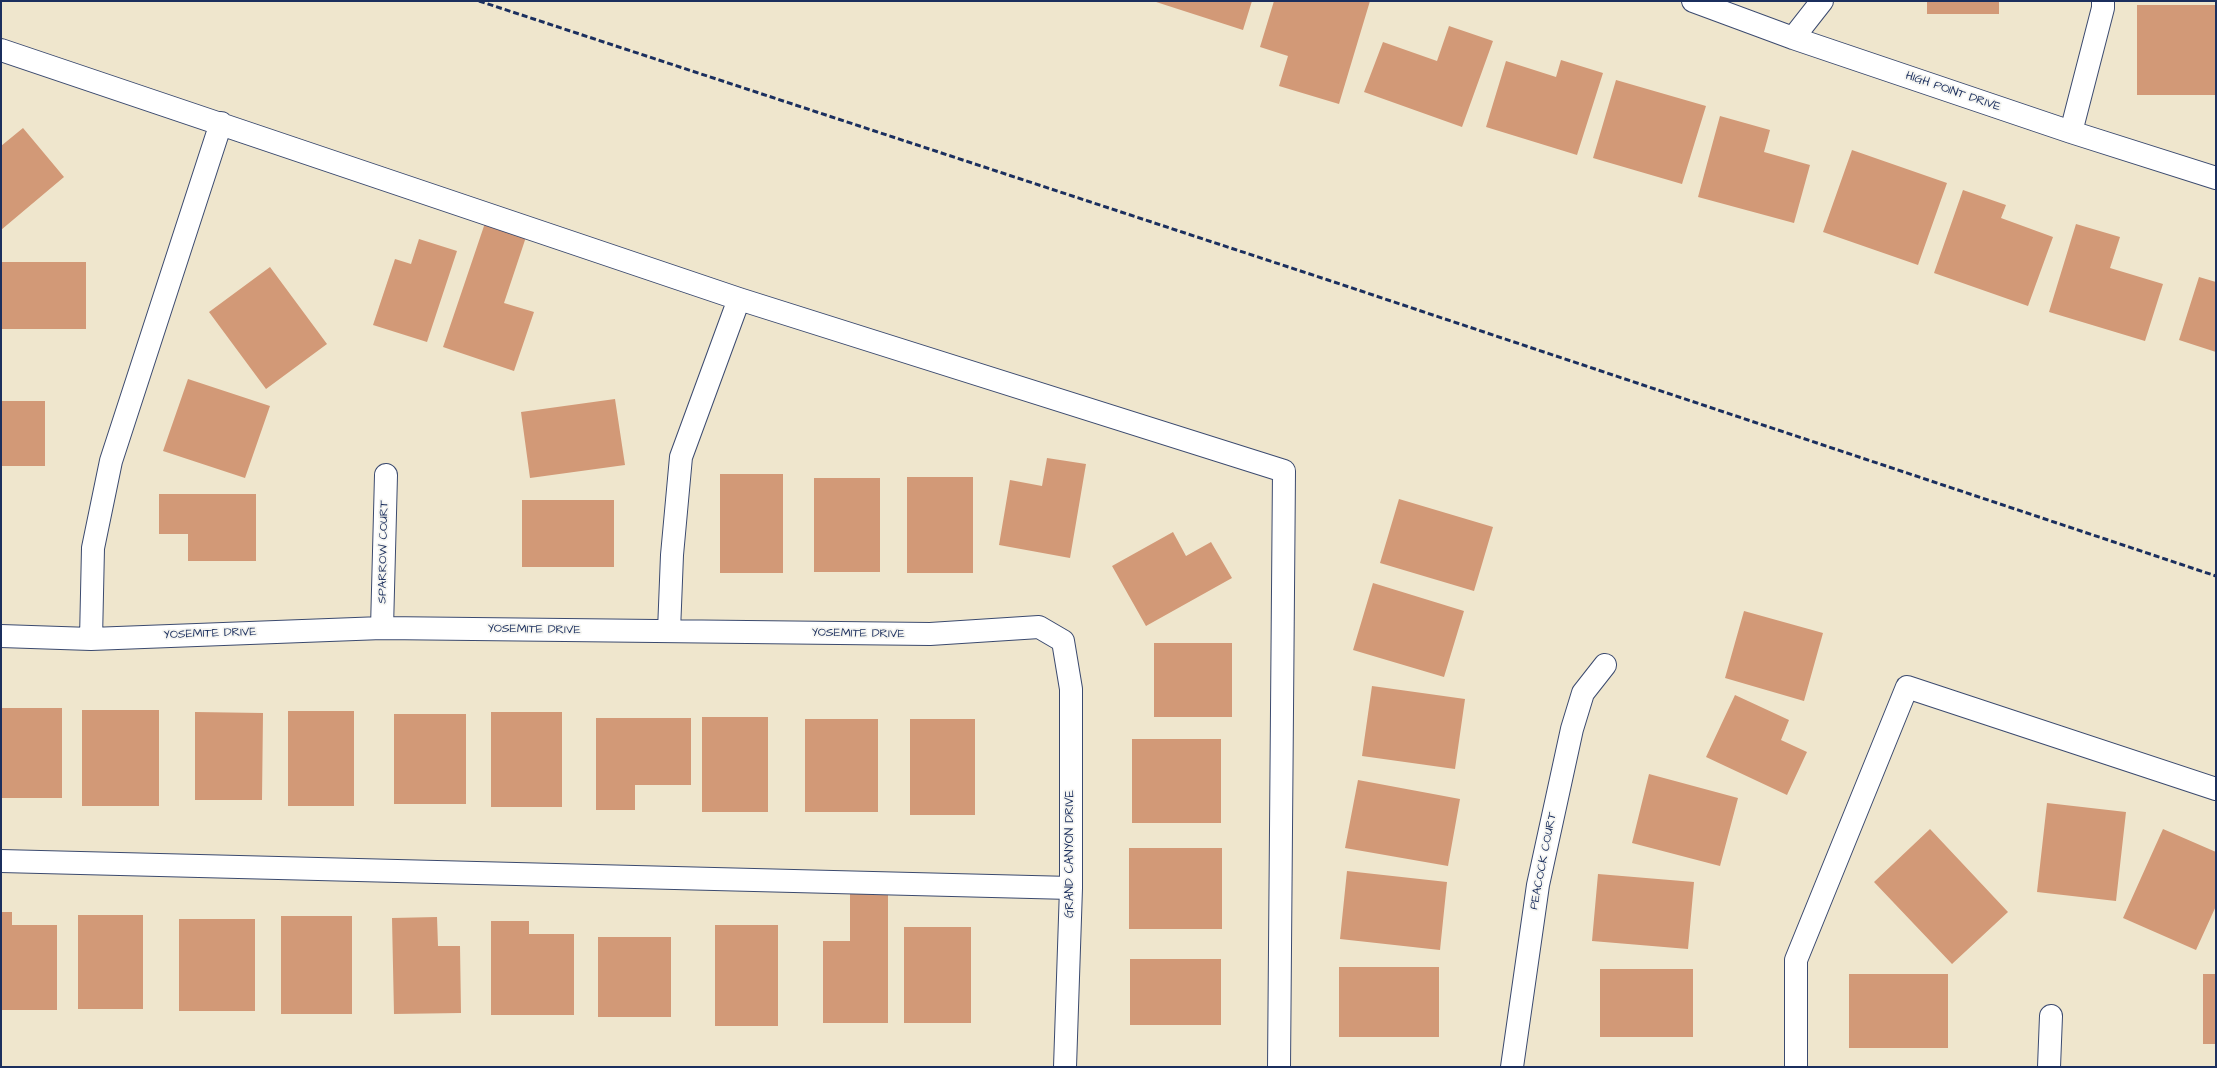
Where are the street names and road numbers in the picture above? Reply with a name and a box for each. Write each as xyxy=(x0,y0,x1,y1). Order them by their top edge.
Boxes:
street label: HIGH POINT DRIVE xyxy=(1904,69,2002,115)
street label: SPARROW COURT xyxy=(376,500,392,604)
street label: YOSEMITE DRIVE xyxy=(487,622,581,638)
street label: YOSEMITE DRIVE xyxy=(163,625,257,643)
street label: YOSEMITE DRIVE xyxy=(811,626,905,642)
street label: GRAND CANYON DRIVE xyxy=(1063,790,1077,918)
street label: PEACOCK COURT xyxy=(1528,811,1560,911)

